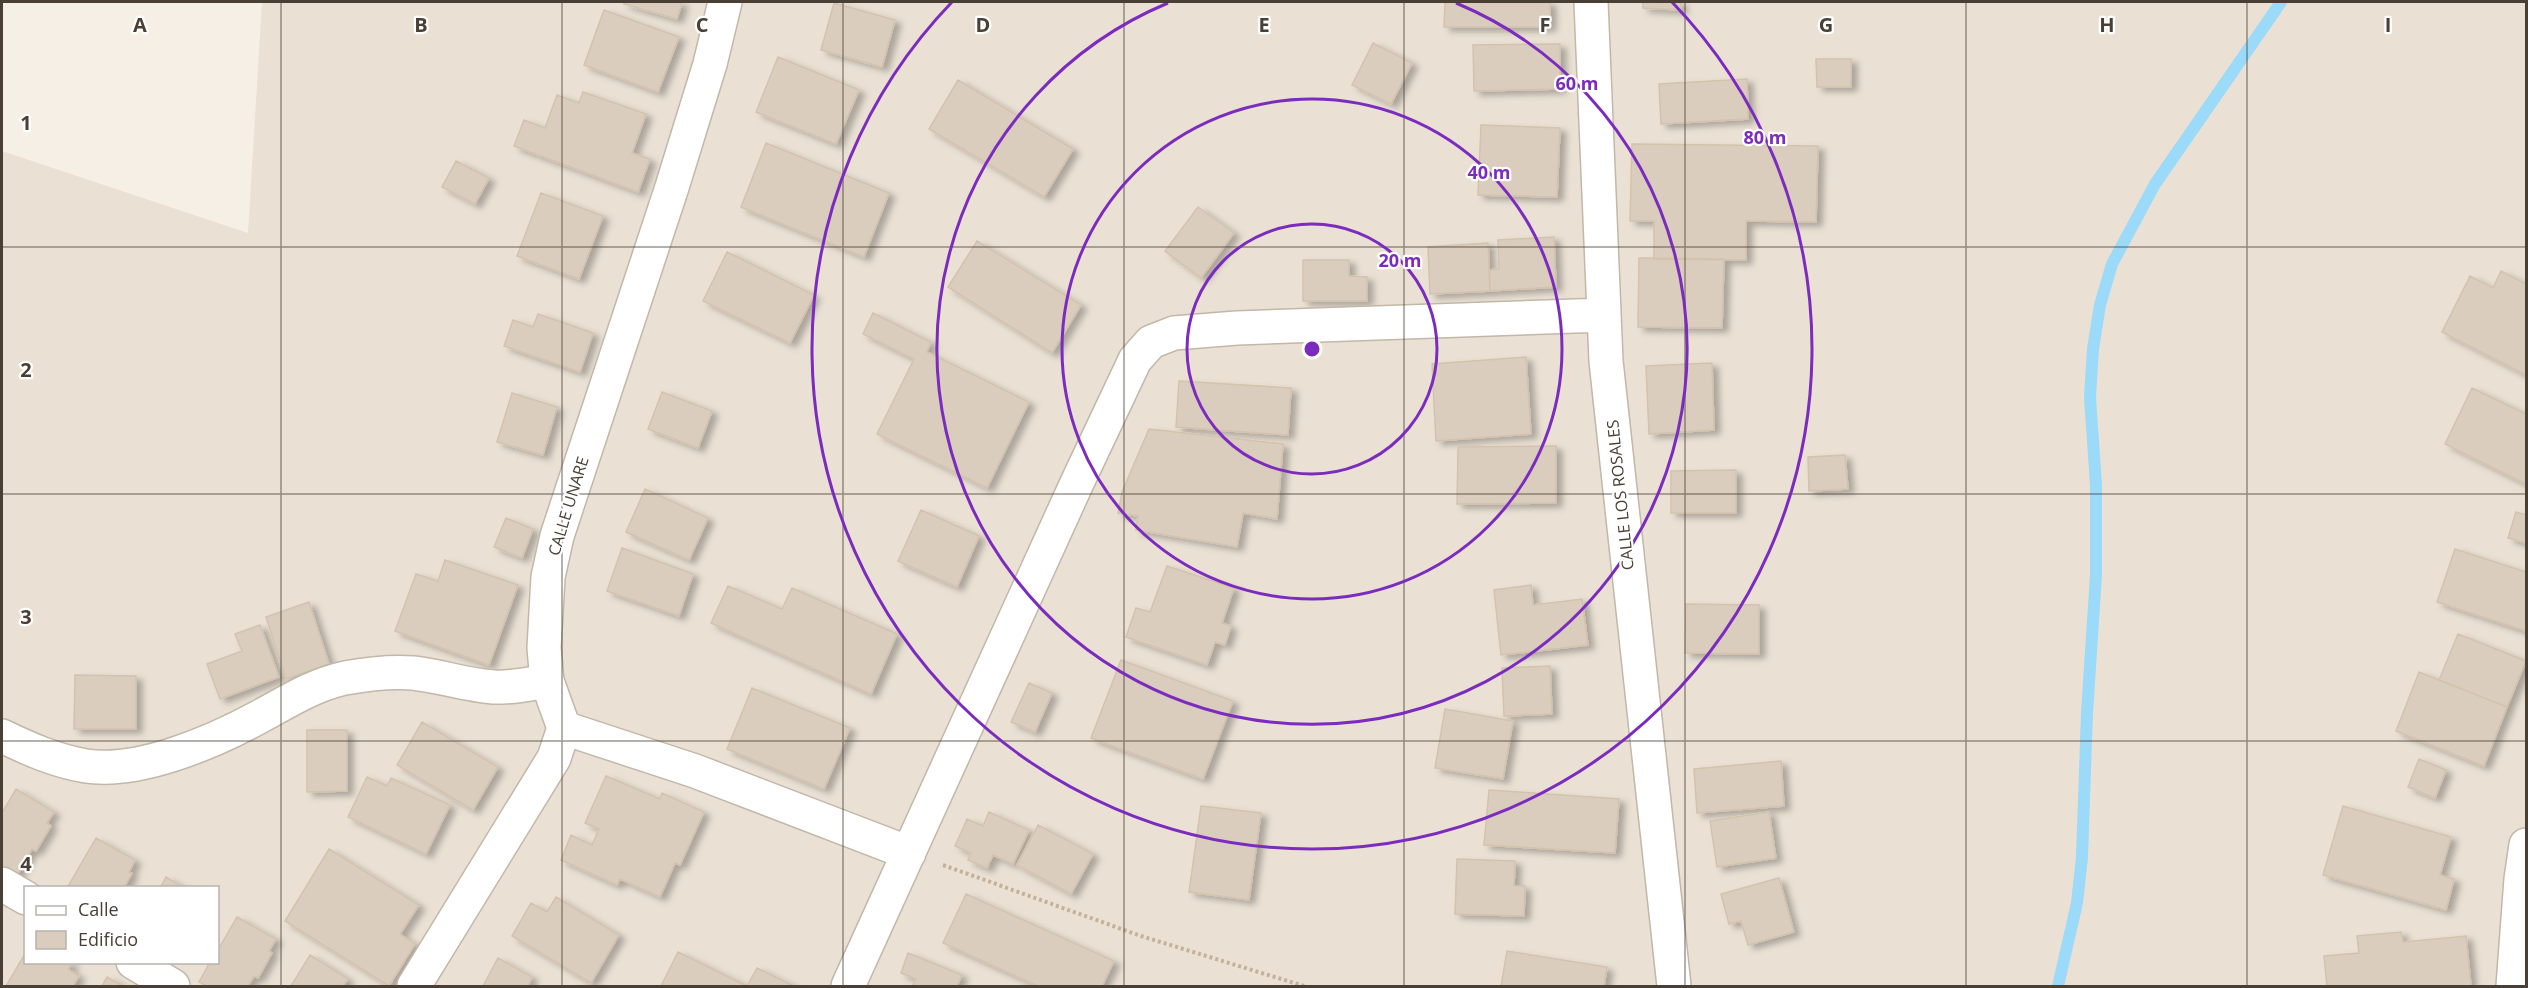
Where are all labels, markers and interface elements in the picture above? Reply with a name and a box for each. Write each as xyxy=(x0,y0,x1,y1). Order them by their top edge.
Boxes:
text: A xyxy=(133,11,147,38)
text: B xyxy=(414,11,428,38)
text: C xyxy=(696,11,709,38)
text: D xyxy=(976,11,990,38)
text: E xyxy=(1258,11,1270,38)
text: F xyxy=(1540,11,1550,38)
text: G xyxy=(1819,11,1833,38)
text: H xyxy=(2099,11,2115,38)
text: I xyxy=(2385,11,2391,38)
text: 60 m xyxy=(1556,71,1598,95)
text: 1 xyxy=(20,109,32,136)
text: 80 m xyxy=(1744,125,1786,149)
text: 40 m xyxy=(1468,160,1510,184)
text: 20 m xyxy=(1379,248,1421,272)
centre of rings xyxy=(1302,339,1322,359)
text: 2 xyxy=(20,356,32,383)
street label: CALLE LOS ROSALES xyxy=(1601,419,1639,571)
street label: CALLE UNARE xyxy=(542,454,594,558)
text: 3 xyxy=(20,603,32,630)
text: 4 xyxy=(20,850,32,877)
legend xyxy=(24,886,219,964)
text: Calle xyxy=(78,897,119,921)
text: Edificio xyxy=(78,927,138,951)

